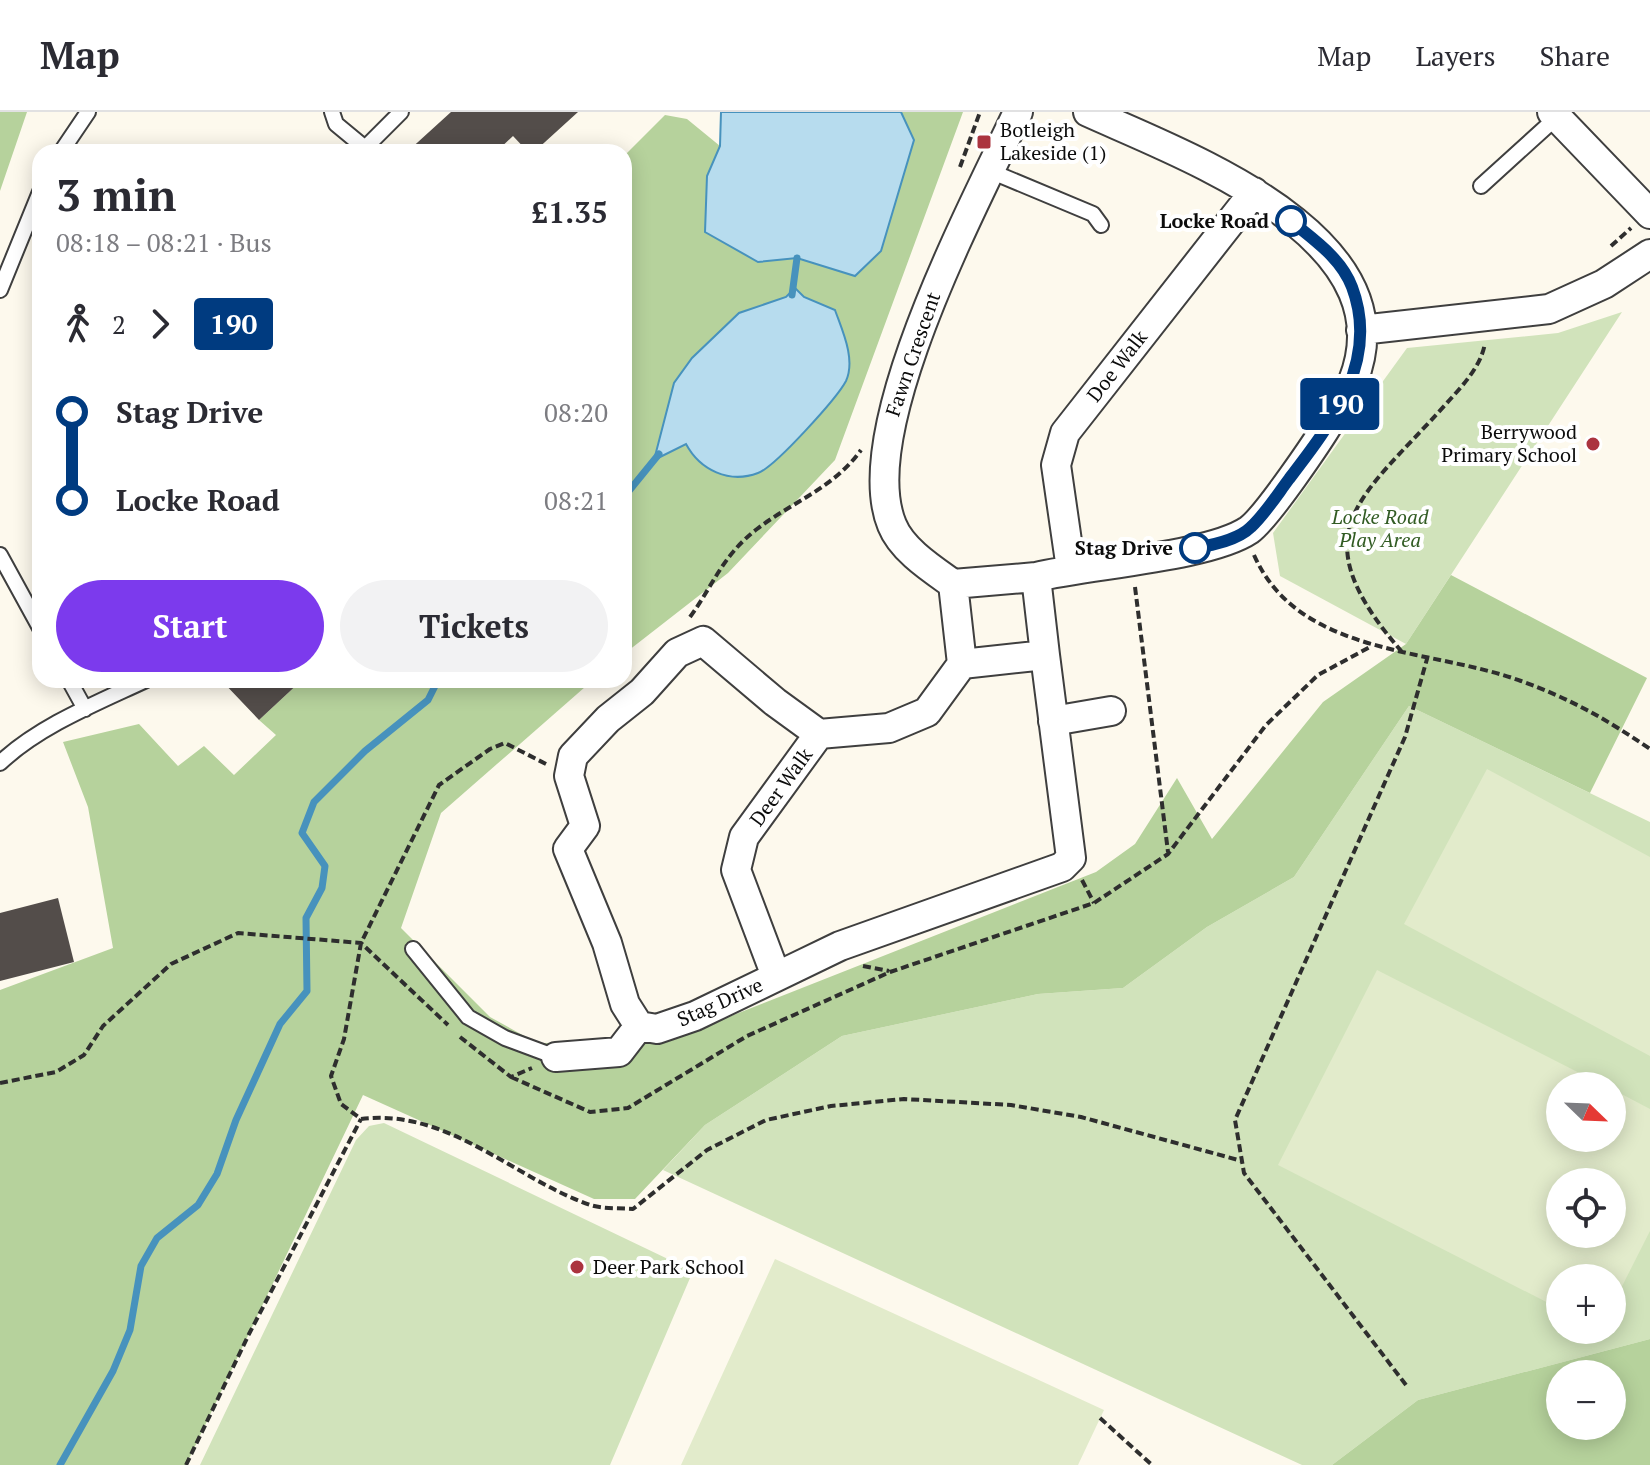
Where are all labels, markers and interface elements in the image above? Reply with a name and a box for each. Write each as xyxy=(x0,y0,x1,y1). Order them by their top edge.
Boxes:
text: Map xyxy=(40,30,120,80)
text: Map xyxy=(1317,37,1371,74)
text: Layers xyxy=(1415,37,1496,74)
text: Share xyxy=(1540,37,1610,74)
place label: Botleigh Lakeside (1) xyxy=(1000,116,1106,166)
marker: Botleigh Lakeside (1) xyxy=(975,133,993,151)
text: 3 min xyxy=(56,165,176,224)
text: £1.35 xyxy=(531,192,608,232)
marker: Locke Road xyxy=(1276,206,1306,236)
place label: Locke Road xyxy=(1160,207,1269,234)
text: 08:18 – 08:21 · Bus xyxy=(56,225,272,259)
street label: Fawn Crescent xyxy=(879,287,947,420)
icon: walk xyxy=(56,302,100,346)
icon: forward xyxy=(138,302,182,346)
text: 190 xyxy=(210,305,257,342)
text: 2 xyxy=(112,307,126,341)
street label: Doe Walk xyxy=(1080,324,1154,407)
line badge: 190 xyxy=(1294,378,1386,430)
text: 190 xyxy=(1316,385,1364,422)
text: Stag Drive xyxy=(116,392,263,432)
text: 08:20 xyxy=(544,395,608,429)
place label: Berrywood Primary School xyxy=(1441,418,1577,468)
marker: Berrywood Primary School xyxy=(1584,435,1602,453)
text: Locke Road xyxy=(116,480,280,520)
text: 08:21 xyxy=(544,483,608,517)
park label: Locke Road Play Area xyxy=(1331,503,1429,553)
marker: Stag Drive xyxy=(1180,533,1210,563)
place label: Stag Drive xyxy=(1075,534,1173,561)
button: Start xyxy=(56,580,324,672)
button: Tickets xyxy=(340,580,608,672)
street label: Deer Walk xyxy=(743,742,819,831)
street label: Stag Drive xyxy=(673,971,767,1032)
north arrow xyxy=(1546,1072,1626,1152)
map controls xyxy=(1546,1072,1626,1440)
button: locate xyxy=(1546,1168,1626,1248)
place label: Deer Park School xyxy=(593,1253,745,1280)
marker: Deer Park School xyxy=(568,1258,586,1276)
button: + xyxy=(1546,1264,1626,1344)
button: − xyxy=(1546,1360,1626,1440)

